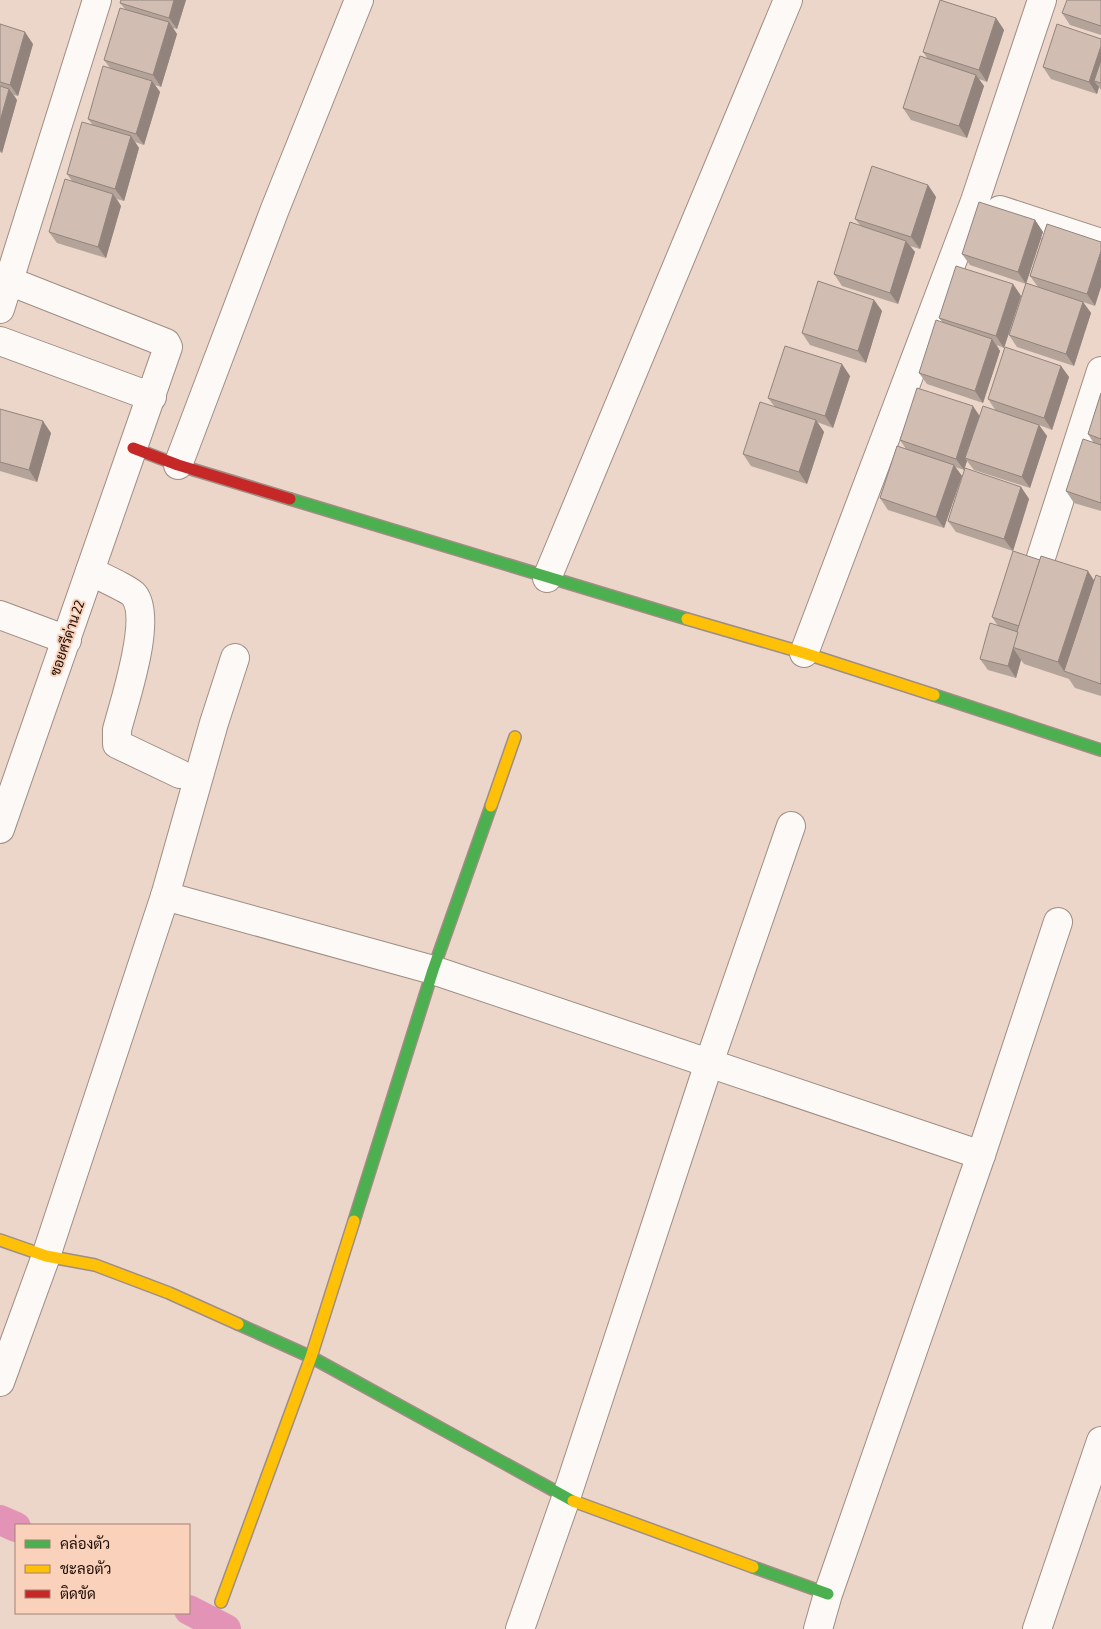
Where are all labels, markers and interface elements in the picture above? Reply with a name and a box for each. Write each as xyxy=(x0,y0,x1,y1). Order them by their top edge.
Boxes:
street label: ซอยศรีด่าน 22 xyxy=(46,598,87,678)
legend xyxy=(15,1524,190,1614)
text: คล่องตัว xyxy=(60,1534,110,1552)
text: ชะลอตัว xyxy=(60,1560,111,1577)
text: ติดขัด xyxy=(60,1585,96,1602)

